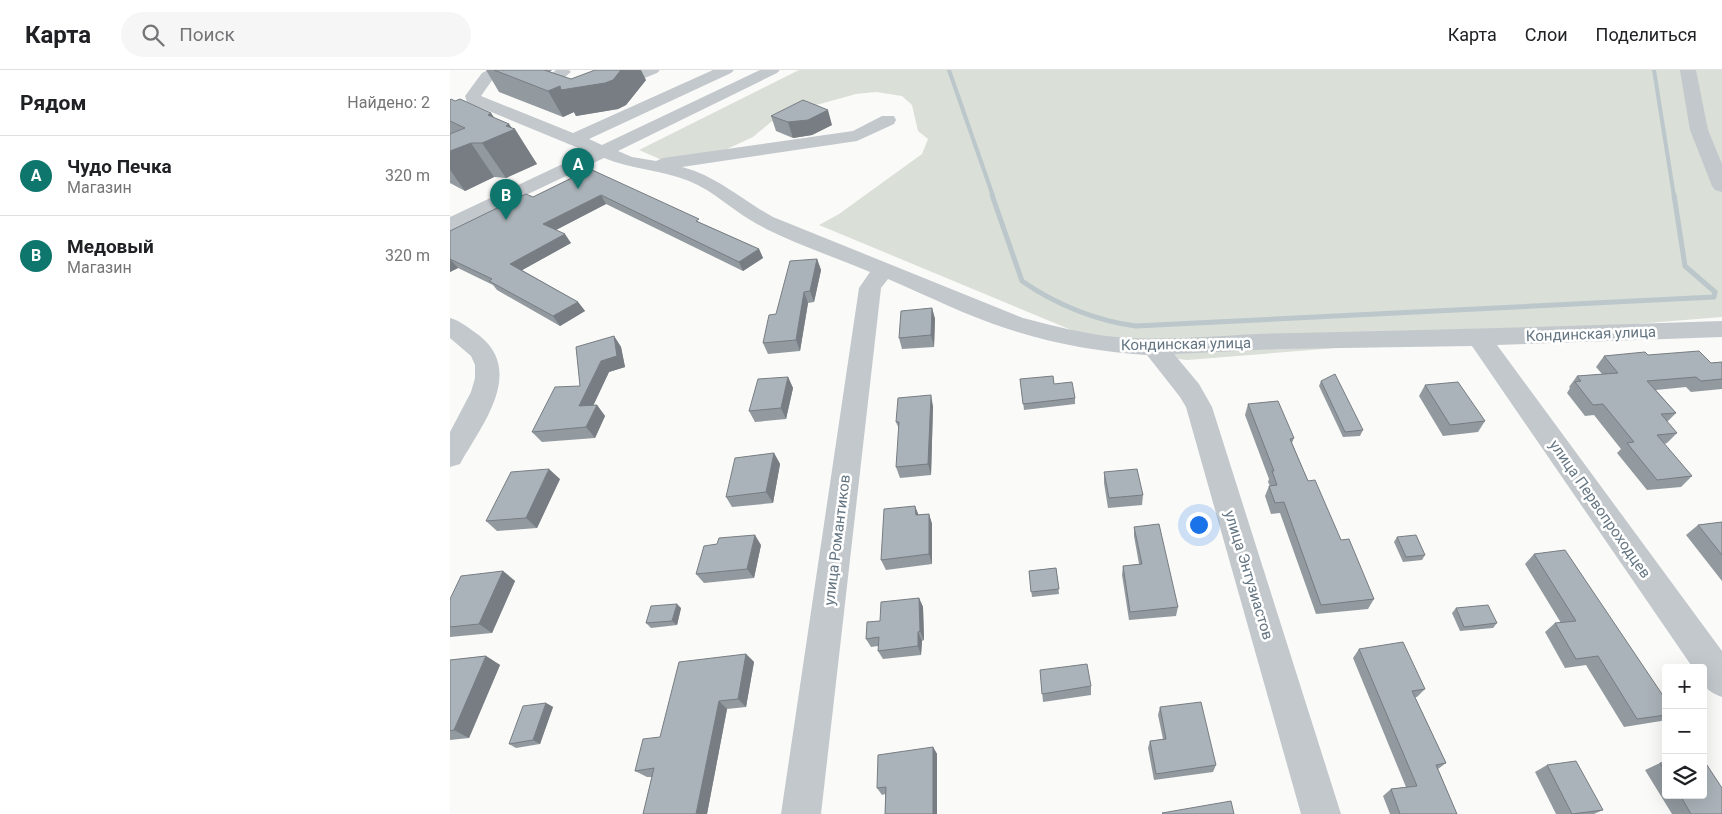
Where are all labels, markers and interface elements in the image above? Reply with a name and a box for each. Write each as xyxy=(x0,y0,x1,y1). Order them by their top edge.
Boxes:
search box xyxy=(121,12,471,57)
text: Карта xyxy=(25,21,91,49)
icon: search xyxy=(139,21,167,49)
text: Поиск xyxy=(179,23,235,46)
text: Карта xyxy=(1448,24,1497,45)
text: Слои xyxy=(1525,24,1568,45)
text: Поделиться xyxy=(1596,24,1697,45)
text: Рядом xyxy=(20,91,86,115)
text: Найдено: 2 xyxy=(347,93,430,112)
pin: A xyxy=(562,148,594,189)
text: Чудо Печка xyxy=(67,155,172,178)
text: A xyxy=(31,166,41,185)
text: 320 m xyxy=(385,166,430,185)
text: Магазин xyxy=(67,178,132,197)
pin: B xyxy=(490,179,522,220)
text: Медовый xyxy=(67,235,154,258)
text: B xyxy=(31,246,41,265)
text: 320 m xyxy=(385,246,430,265)
text: Магазин xyxy=(67,258,132,277)
street label: Кондинская улица xyxy=(1526,323,1656,345)
street label: Кондинская улица xyxy=(1121,334,1251,354)
street label: улица Первопроходцев xyxy=(1545,437,1655,581)
street label: улица Романтиков xyxy=(820,474,854,606)
street label: улица Энтузиастов xyxy=(1221,508,1277,642)
your location xyxy=(1186,512,1212,538)
map controls xyxy=(1662,664,1707,799)
button: + xyxy=(1662,664,1707,709)
button: − xyxy=(1662,709,1707,754)
button: layers xyxy=(1662,754,1707,799)

